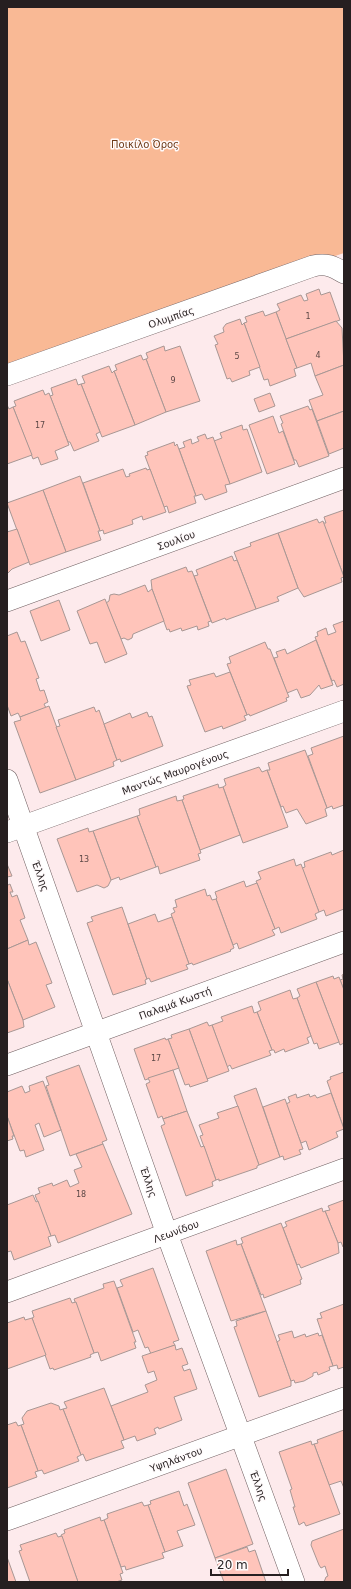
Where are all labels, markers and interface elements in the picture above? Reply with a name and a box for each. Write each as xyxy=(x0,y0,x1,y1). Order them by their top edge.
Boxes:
park label: Ποικίλο Όρος xyxy=(111,139,179,150)
street label: Ολυμπίας xyxy=(147,304,196,330)
house number: 1 xyxy=(305,312,311,321)
house number: 4 xyxy=(315,351,321,360)
house number: 5 xyxy=(234,352,240,361)
house number: 9 xyxy=(170,376,176,385)
house number: 17 xyxy=(35,421,45,430)
street label: Σουλίου xyxy=(156,528,197,552)
street label: Μαντώς Μαυρογένους xyxy=(120,748,230,797)
house number: 13 xyxy=(79,855,89,864)
street label: Έλλης xyxy=(30,859,51,893)
street label: Παλαμά Κωστή xyxy=(137,985,213,1022)
house number: 17 xyxy=(151,1054,161,1063)
street label: Έλλης xyxy=(138,1165,159,1199)
house number: 18 xyxy=(76,1190,86,1199)
street label: Λεωνίδου xyxy=(152,1218,201,1245)
street label: Υψηλάντου xyxy=(147,1445,204,1474)
street label: Έλλης xyxy=(248,1469,269,1503)
scale bar xyxy=(211,1551,288,1577)
text: 20 m xyxy=(217,1558,248,1572)

